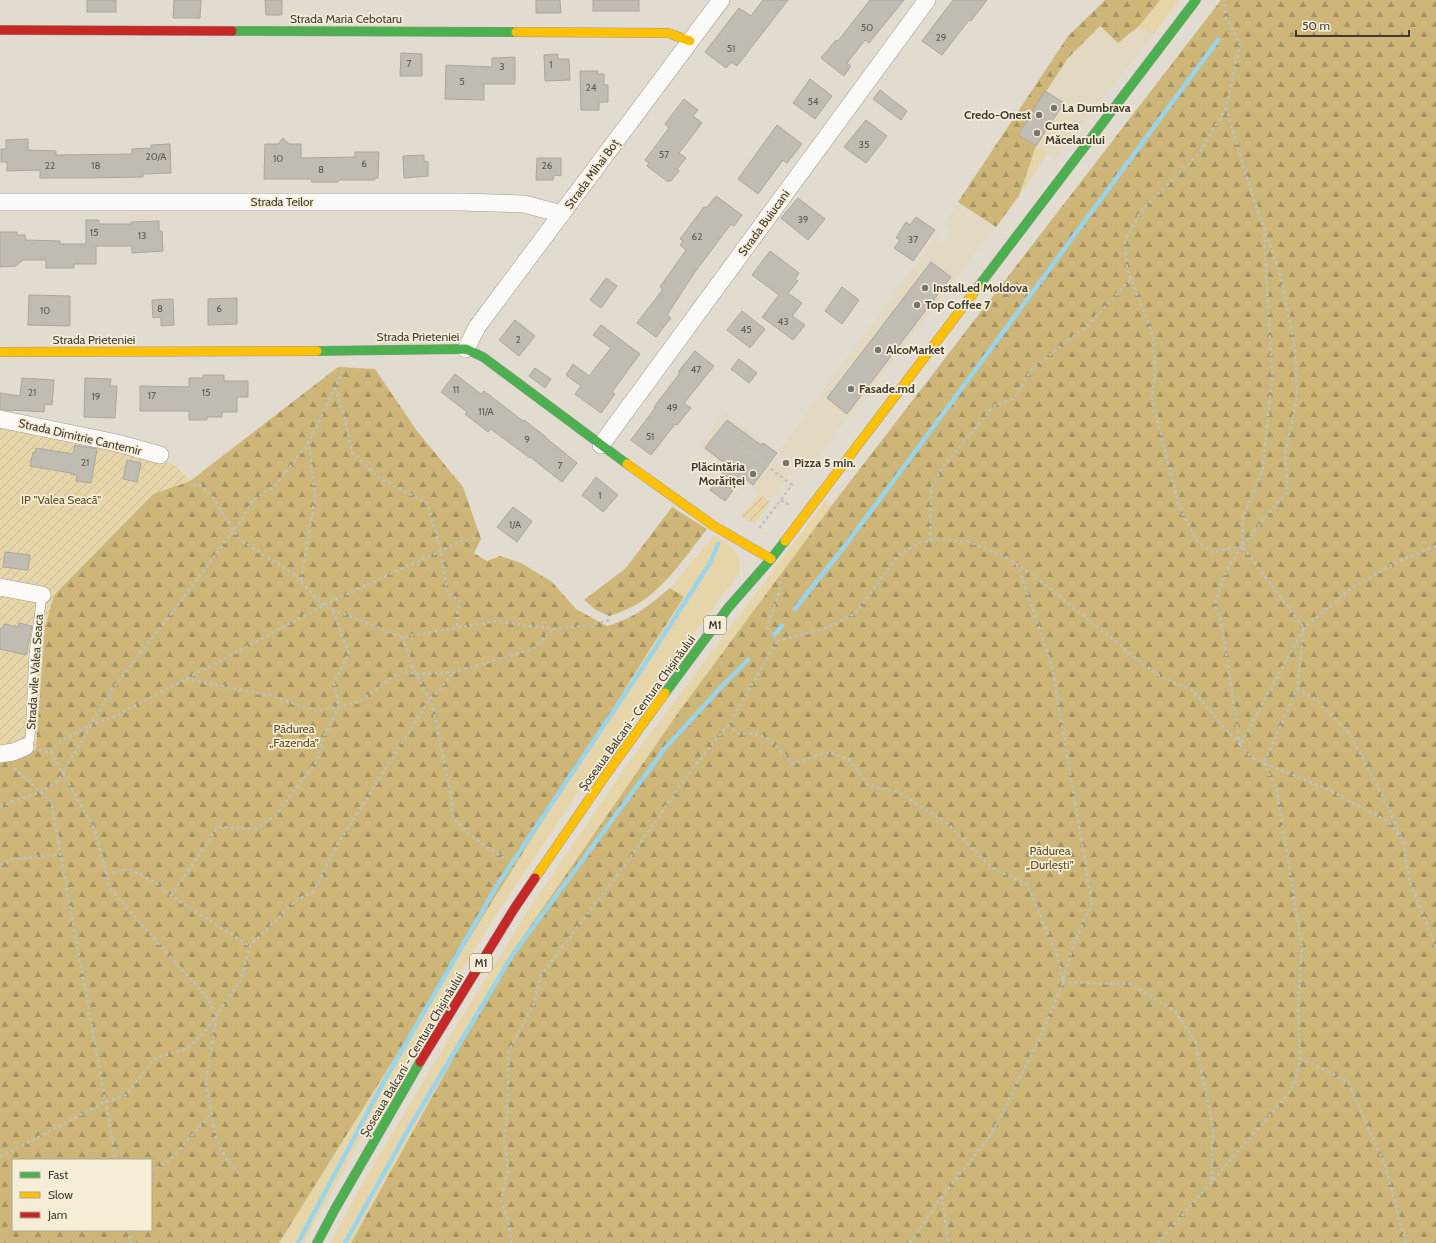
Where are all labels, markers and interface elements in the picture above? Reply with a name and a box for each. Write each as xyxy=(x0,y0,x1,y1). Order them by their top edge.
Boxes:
street label: Strada Maria Cebotaru xyxy=(290,11,402,26)
scale bar xyxy=(1296,12,1409,38)
text: 50 m xyxy=(1302,18,1330,33)
house number: 50 xyxy=(861,21,873,34)
house number: 29 xyxy=(936,31,947,44)
house number: 51 xyxy=(727,42,735,55)
house number: 7 xyxy=(406,57,412,70)
house number: 1 xyxy=(549,58,553,71)
house number: 3 xyxy=(499,60,505,73)
house number: 5 xyxy=(459,75,465,88)
house number: 24 xyxy=(585,81,597,94)
house number: 54 xyxy=(807,95,819,108)
place label: La Dumbrava xyxy=(1062,100,1131,115)
marker: La Dumbrava xyxy=(1049,103,1059,113)
place label: Credo-Onest xyxy=(964,107,1031,122)
marker: Credo-Onest xyxy=(1034,110,1044,120)
place label: Curtea Măcelarului xyxy=(1045,118,1105,147)
marker: Curtea Măcelarului xyxy=(1032,128,1042,138)
street label: Strada Mihai Boț xyxy=(561,136,623,212)
house number: 35 xyxy=(859,138,869,151)
house number: 57 xyxy=(659,148,669,161)
house number: 20/A xyxy=(145,150,167,163)
house number: 10 xyxy=(273,152,283,165)
house number: 6 xyxy=(361,157,367,170)
house number: 22 xyxy=(45,159,55,172)
house number: 18 xyxy=(91,159,101,172)
house number: 26 xyxy=(542,159,553,172)
house number: 8 xyxy=(318,163,324,176)
street label: Strada Buiucani xyxy=(735,187,793,259)
street label: Strada Teilor xyxy=(251,194,314,209)
house number: 39 xyxy=(797,213,809,226)
house number: 15 xyxy=(90,226,98,239)
house number: 13 xyxy=(138,229,146,242)
house number: 62 xyxy=(692,230,702,243)
house number: 37 xyxy=(908,233,918,246)
place label: InstalLed Moldova xyxy=(933,280,1028,295)
marker: InstalLed Moldova xyxy=(920,283,930,293)
place label: Top Coffee 7 xyxy=(925,297,991,312)
marker: Top Coffee 7 xyxy=(912,300,922,310)
house number: 8 xyxy=(157,302,163,315)
house number: 6 xyxy=(216,302,222,315)
house number: 10 xyxy=(40,304,50,317)
house number: 43 xyxy=(777,315,789,328)
house number: 45 xyxy=(740,323,752,336)
street label: Strada Prieteniei xyxy=(377,329,459,344)
street label: Strada Prieteniei xyxy=(53,332,135,347)
house number: 2 xyxy=(515,333,521,346)
place label: AlcoMarket xyxy=(886,342,944,357)
marker: AlcoMarket xyxy=(873,345,883,355)
house number: 47 xyxy=(691,363,701,376)
place label: Fasade.md xyxy=(859,381,915,396)
house number: 11 xyxy=(453,383,459,396)
marker: Fasade.md xyxy=(846,384,856,394)
house number: 21 xyxy=(28,386,36,399)
house number: 15 xyxy=(202,386,210,399)
house number: 17 xyxy=(148,389,156,402)
house number: 19 xyxy=(92,390,101,403)
house number: 49 xyxy=(666,401,678,414)
house number: 11/A xyxy=(478,405,495,418)
street label: Strada Dimitrie Cantemir xyxy=(17,415,143,458)
house number: 51 xyxy=(646,430,654,443)
house number: 9 xyxy=(524,433,530,446)
place label: Pizza 5 min. xyxy=(794,455,856,470)
house number: 21 xyxy=(81,456,89,469)
marker: Pizza 5 min. xyxy=(781,458,791,468)
house number: 7 xyxy=(557,459,563,472)
place label: Plăcintăria Morăriței xyxy=(691,459,745,489)
marker: Plăcintăria Morăriței xyxy=(748,469,758,479)
house number: 1 xyxy=(598,489,602,502)
park label: IP "Valea Seacă" xyxy=(21,492,101,507)
house number: 1/A xyxy=(509,518,522,531)
street label: Strada vile Valea Seaca xyxy=(23,614,46,730)
road number: M1 xyxy=(704,616,726,634)
street label: Șoseaua Balcani - Centura Chișinăului xyxy=(575,632,699,794)
park label: Pădurea „Fazenda” xyxy=(269,721,319,750)
park label: Pădurea „Durlești” xyxy=(1026,843,1074,873)
road number: M1 xyxy=(470,954,492,972)
street label: Șoseaua Balcani - Centura Chișinăului xyxy=(357,970,467,1140)
legend xyxy=(12,1159,152,1231)
text: Fast xyxy=(48,1167,68,1182)
text: Slow xyxy=(48,1187,73,1202)
text: Jam xyxy=(47,1207,67,1222)

